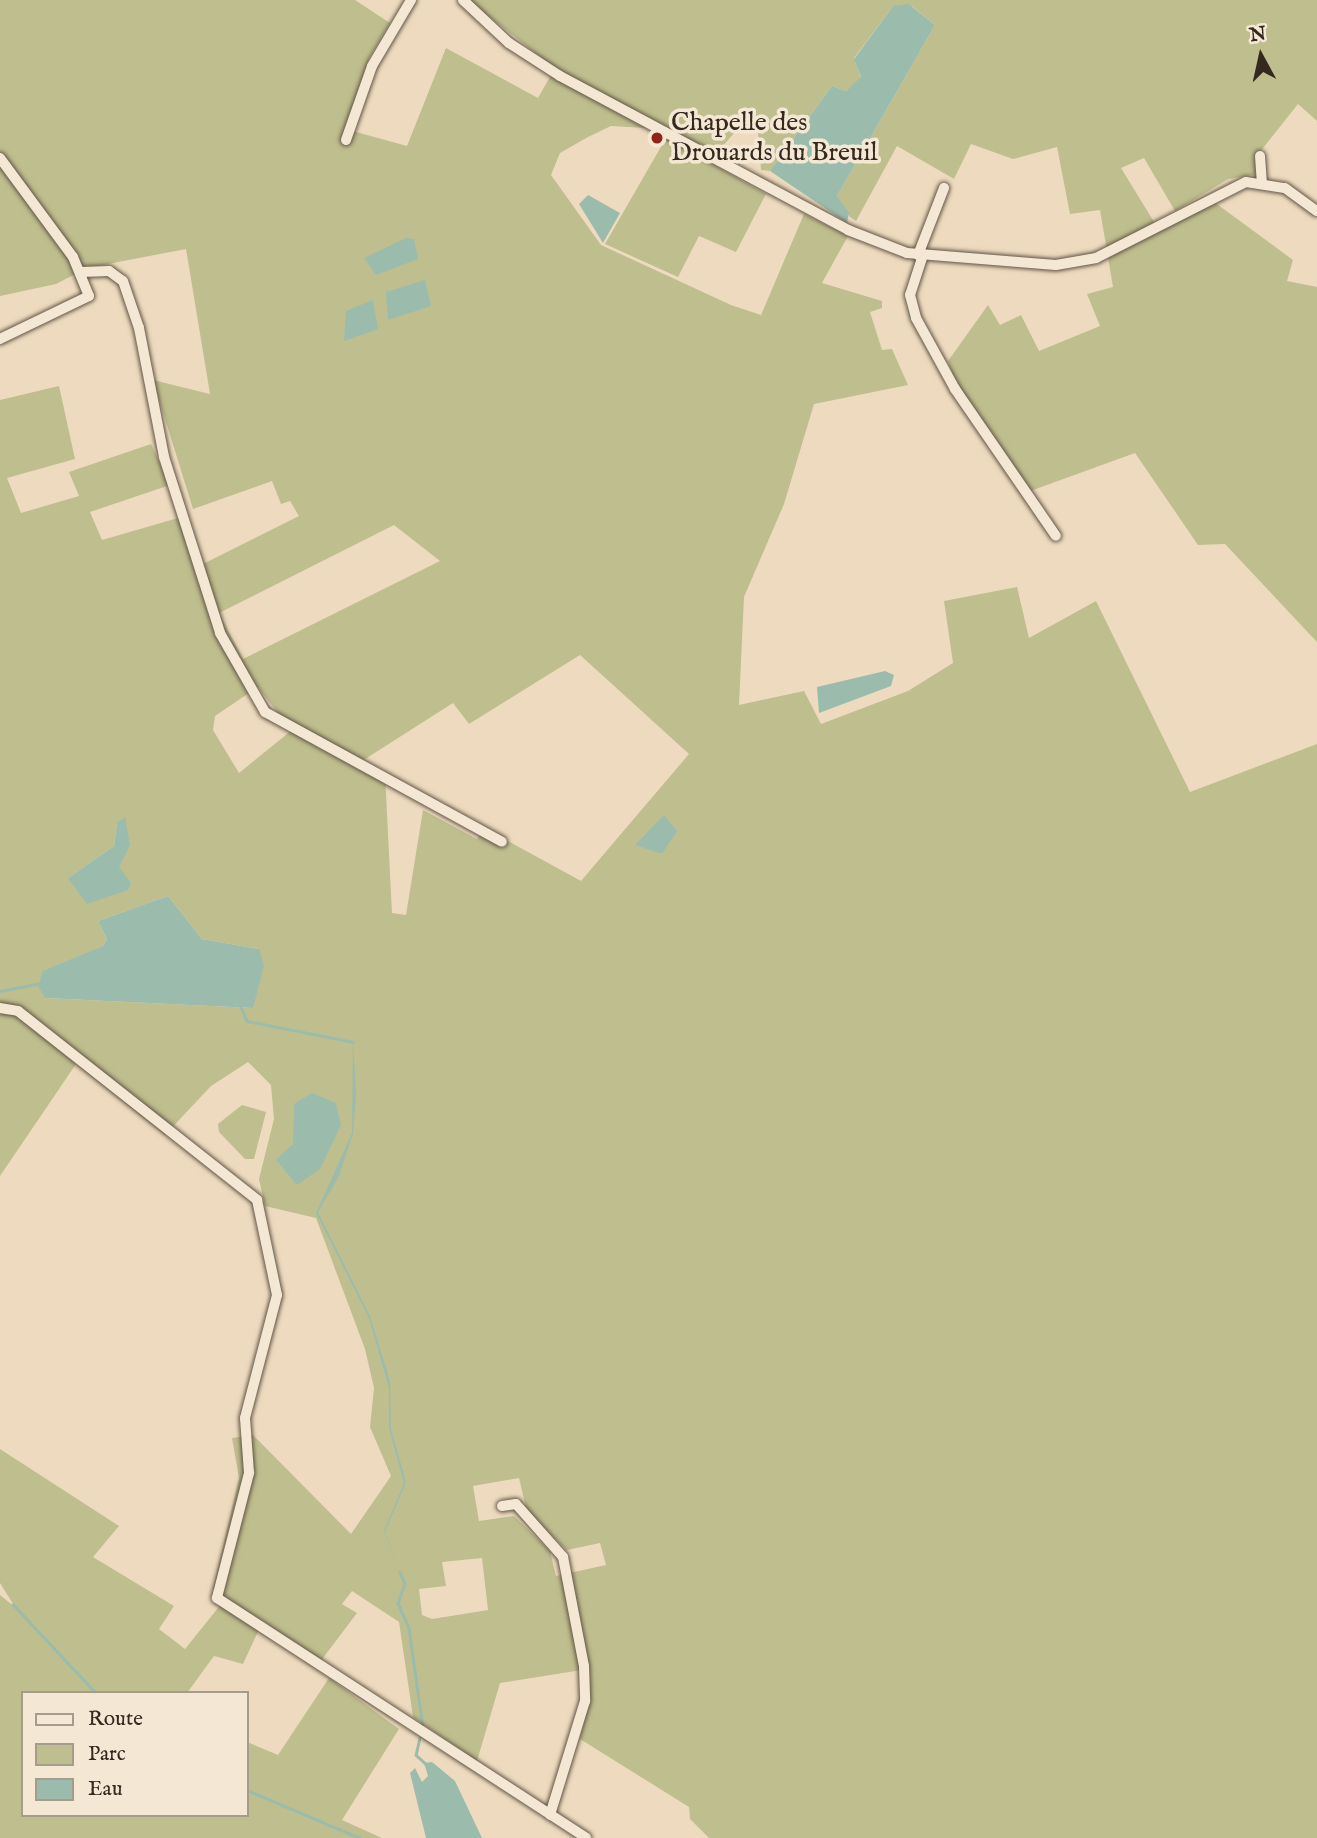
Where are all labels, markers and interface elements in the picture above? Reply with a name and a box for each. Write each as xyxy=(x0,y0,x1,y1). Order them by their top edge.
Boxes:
north arrow xyxy=(1226,21,1296,91)
text: N xyxy=(1248,22,1268,48)
place label: Chapelle des Drouards du Breuil xyxy=(671,107,878,168)
marker: Chapelle des Drouards du Breuil xyxy=(649,130,665,146)
legend xyxy=(21,1691,248,1817)
text: Route xyxy=(88,1706,143,1733)
text: Parc xyxy=(88,1741,126,1768)
text: Eau xyxy=(88,1776,123,1803)

